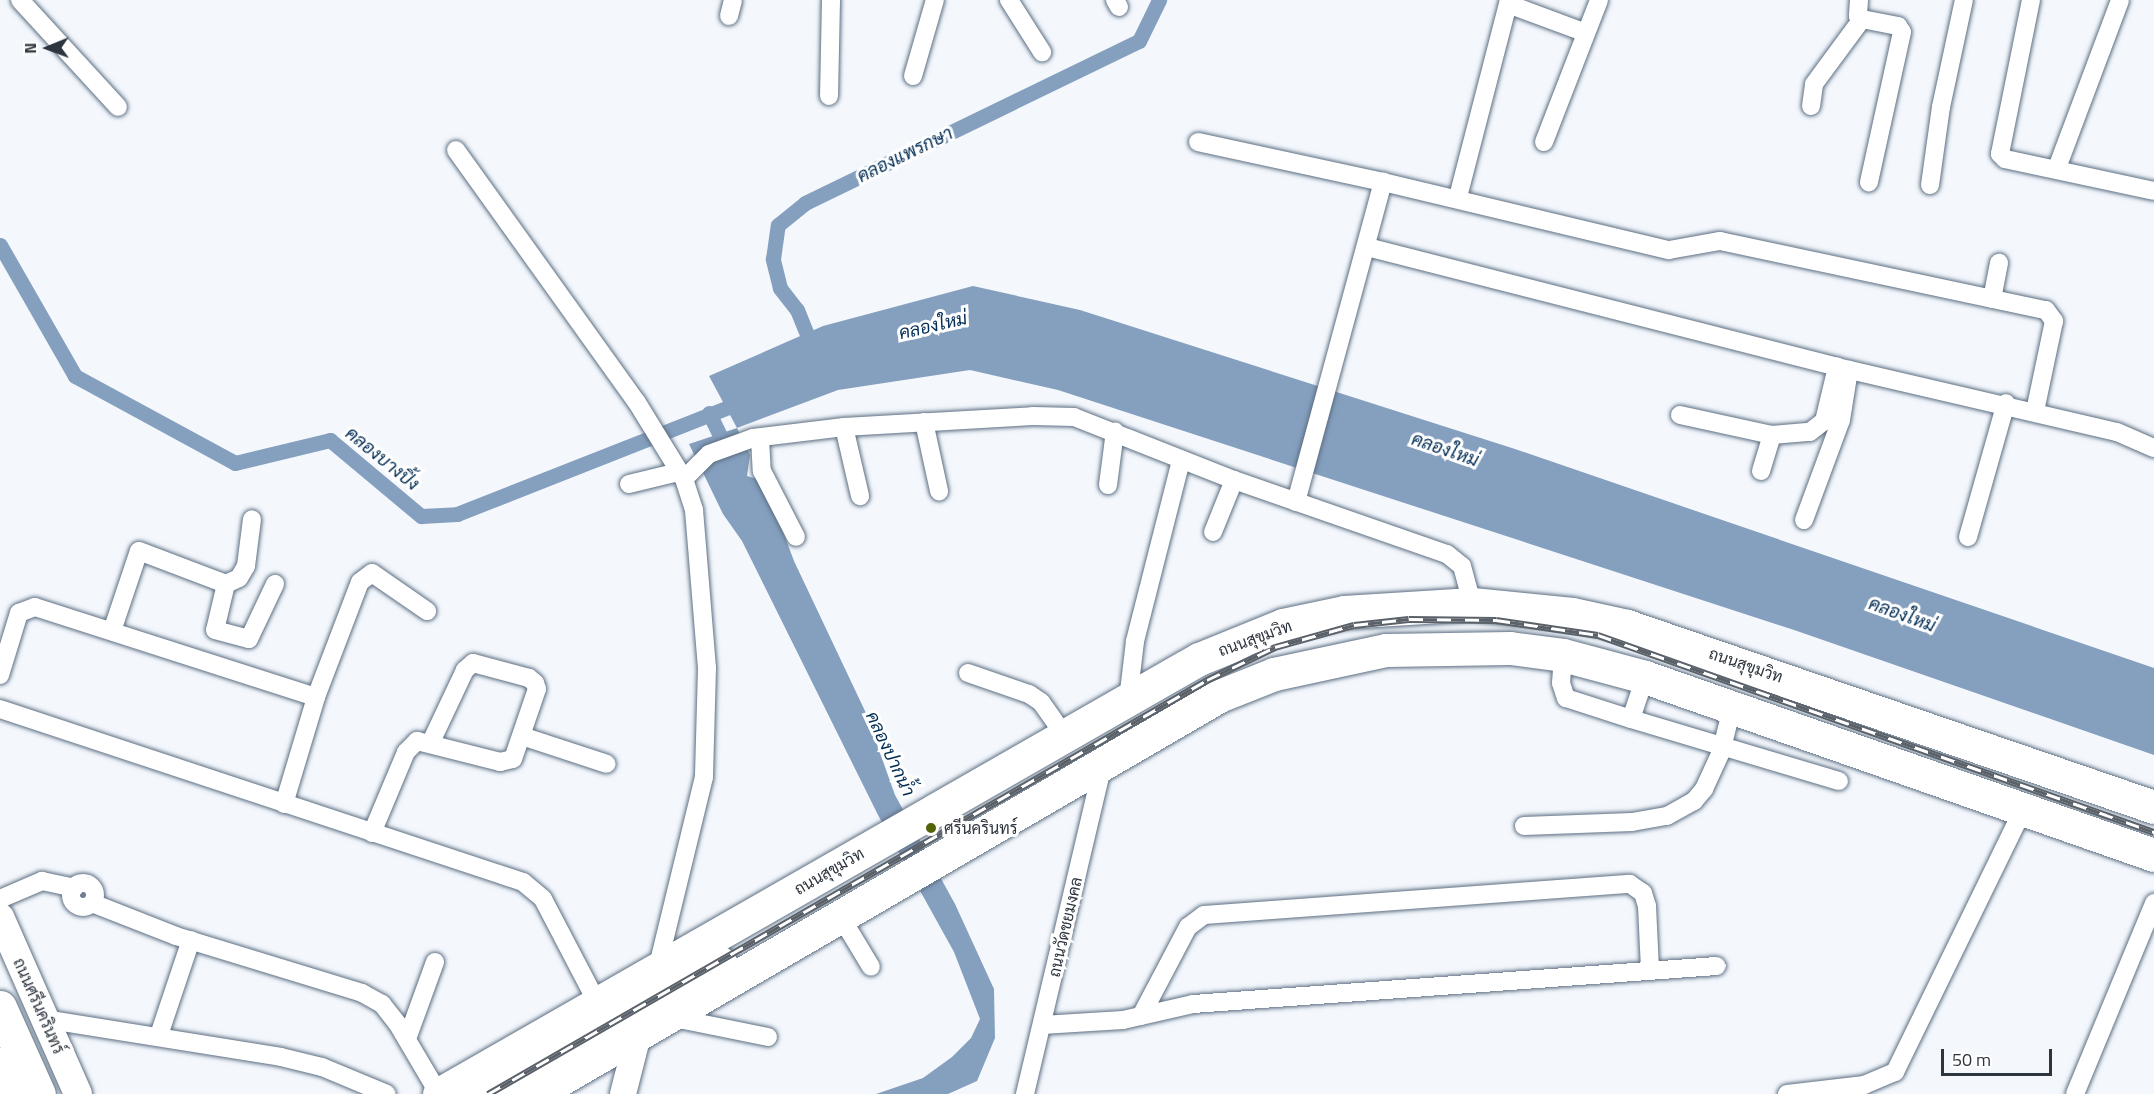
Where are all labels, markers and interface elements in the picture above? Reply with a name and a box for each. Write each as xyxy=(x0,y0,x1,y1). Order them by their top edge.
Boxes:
north arrow xyxy=(18,18,78,78)
text: N xyxy=(18,43,42,54)
water label: คลองแพรกษา xyxy=(854,123,956,187)
water label: คลองใหม่ xyxy=(897,308,969,344)
water label: คลองบางปิ้ง xyxy=(341,423,423,495)
water label: คลองใหม่ xyxy=(1409,428,1481,472)
water label: คลองใหม่ xyxy=(1866,593,1938,637)
street label: ถนนสุขุมวิท xyxy=(1216,616,1294,660)
street label: ถนนสุขุมวิท xyxy=(1706,643,1786,687)
water label: คลองปากน้ำ xyxy=(861,708,919,800)
place label: ศรีนครินทร์ xyxy=(944,818,1017,838)
marker: ศรีนครินทร์ xyxy=(922,819,940,837)
street label: ถนนสุขุมวิท xyxy=(791,843,867,899)
street label: ถนนวัดชยมงคล xyxy=(1044,875,1086,979)
street label: ถนนศรีนครินทร์ xyxy=(9,955,69,1057)
scale bar xyxy=(1944,1037,2055,1075)
text: 50 m xyxy=(1952,1046,1991,1073)

